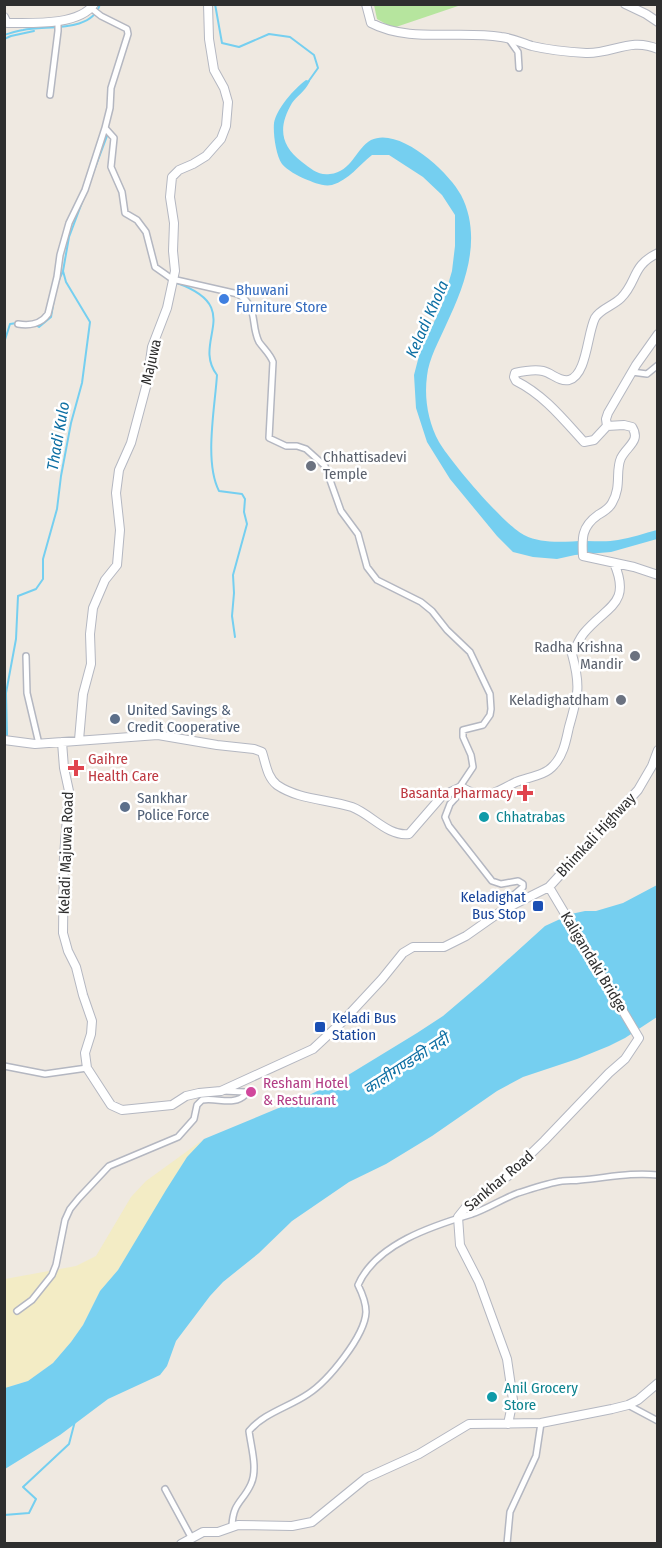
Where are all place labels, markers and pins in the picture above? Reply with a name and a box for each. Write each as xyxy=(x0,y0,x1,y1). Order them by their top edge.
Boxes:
place label: Bhuwani Furniture Store xyxy=(236,281,328,316)
marker: Bhuwani Furniture Store xyxy=(217,292,231,306)
place label: Chhattisadevi Temple xyxy=(323,448,407,483)
marker: Chhattisadevi Temple xyxy=(304,459,318,473)
place label: Radha Krishna Mandir xyxy=(534,638,624,673)
marker: Radha Krishna Mandir xyxy=(628,649,642,663)
place label: Keladighatdham xyxy=(509,691,609,709)
marker: Keladighatdham xyxy=(614,693,628,707)
place label: United Savings & Credit Cooperative xyxy=(127,701,240,736)
marker: United Savings & Credit Cooperative xyxy=(108,712,122,726)
place label: Gaihre Health Care xyxy=(88,750,159,785)
marker: Gaihre Health Care xyxy=(69,761,83,775)
place label: Basanta Pharmacy xyxy=(400,784,513,802)
marker: Basanta Pharmacy xyxy=(518,786,532,800)
place label: Sankhar Police Force xyxy=(137,789,209,824)
marker: Sankhar Police Force xyxy=(118,800,132,814)
place label: Chhatrabas xyxy=(496,808,565,826)
marker: Chhatrabas xyxy=(477,810,491,824)
place label: Keladighat Bus Stop xyxy=(461,888,526,923)
marker: Keladighat Bus Stop xyxy=(531,899,545,913)
place label: Keladi Bus Station xyxy=(332,1009,396,1044)
marker: Keladi Bus Station xyxy=(313,1020,327,1034)
place label: Resham Hotel & Resturant xyxy=(263,1074,348,1109)
marker: Resham Hotel & Resturant xyxy=(244,1085,258,1099)
place label: Anil Grocery Store xyxy=(504,1379,578,1414)
marker: Anil Grocery Store xyxy=(485,1390,499,1404)

